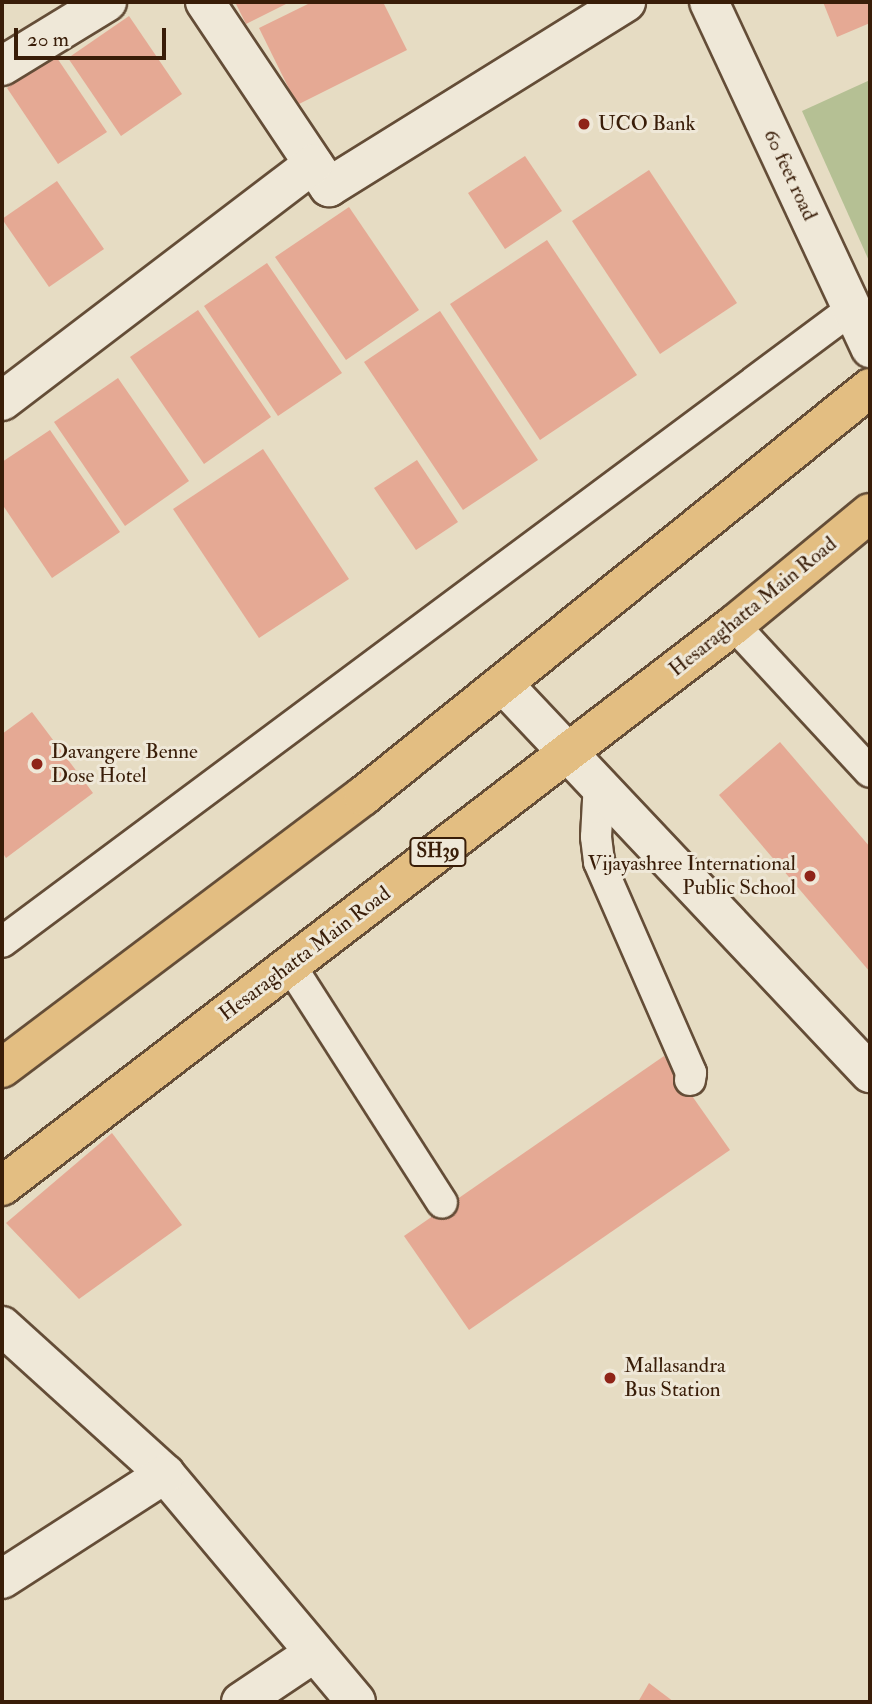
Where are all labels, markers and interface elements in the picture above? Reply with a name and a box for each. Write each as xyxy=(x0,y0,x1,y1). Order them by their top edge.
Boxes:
scale bar xyxy=(18,14,170,58)
text: 20 m xyxy=(27,26,69,53)
place label: UCO Bank xyxy=(598,111,696,137)
marker: UCO Bank xyxy=(576,116,592,132)
street label: 60 feet road xyxy=(758,125,822,225)
street label: Hesaraghatta Main Road xyxy=(664,532,842,682)
place label: Davangere Benne Dose Hotel xyxy=(51,739,198,789)
marker: Davangere Benne Dose Hotel xyxy=(29,756,45,772)
road number: SH39 xyxy=(408,836,468,867)
place label: Vijayashree International Public School xyxy=(587,851,796,901)
marker: Vijayashree International Public School xyxy=(802,868,818,884)
street label: Hesaraghatta Main Road xyxy=(214,881,396,1027)
place label: Mallasandra Bus Station xyxy=(624,1353,726,1403)
marker: Mallasandra Bus Station xyxy=(602,1370,618,1386)

